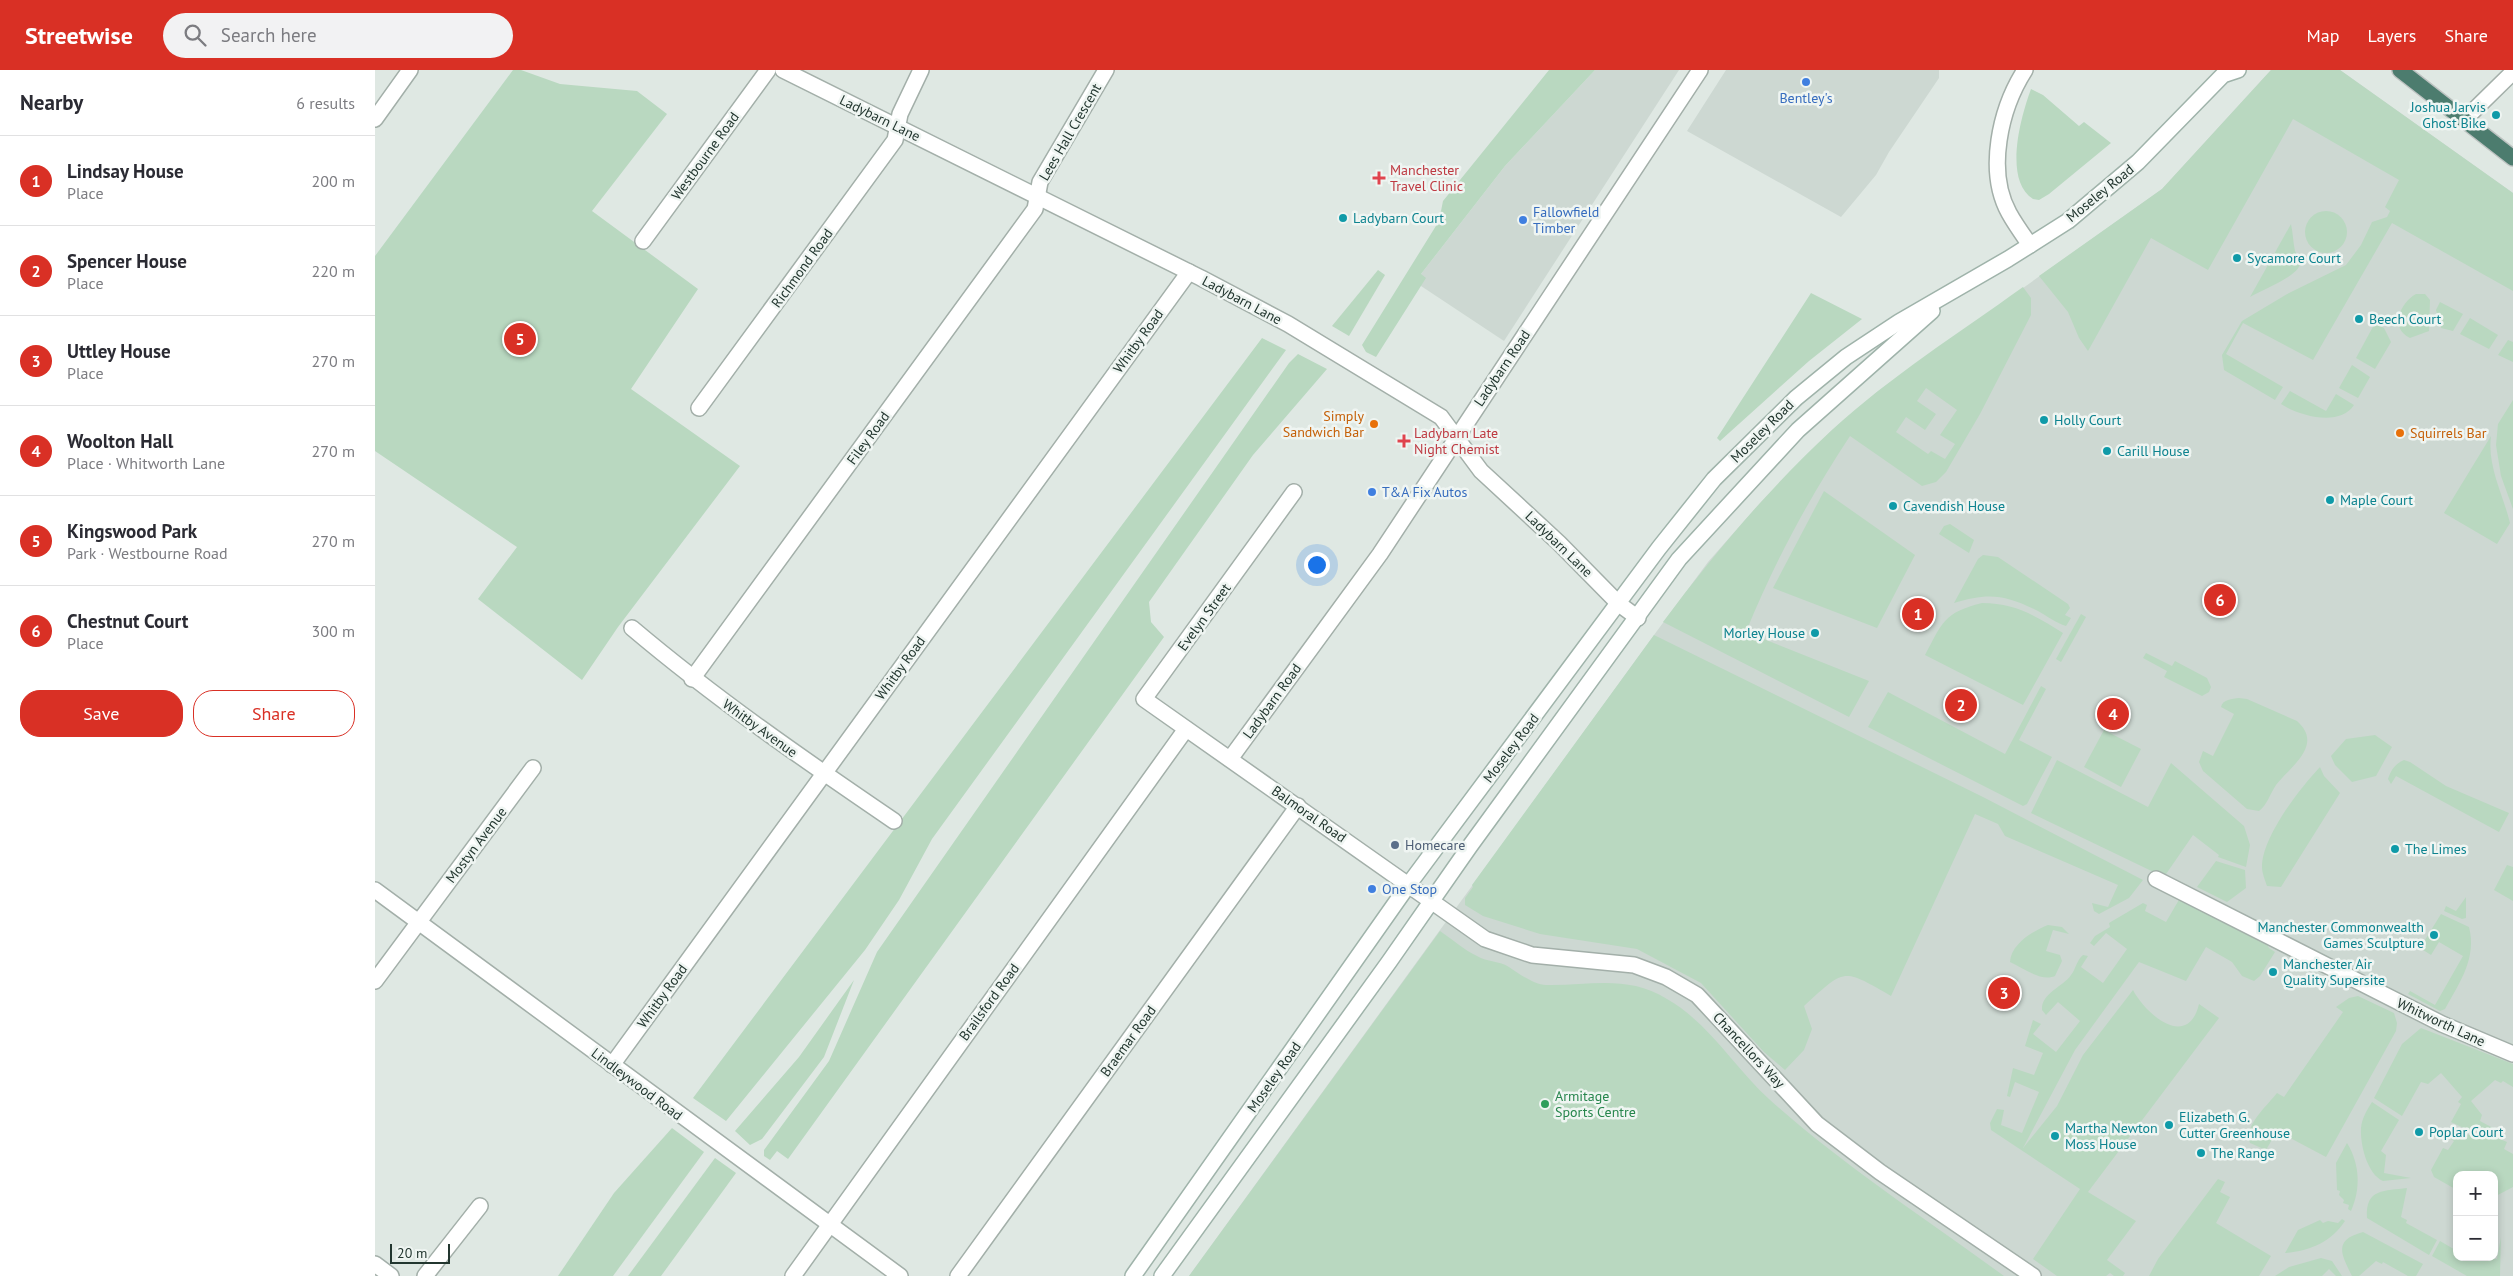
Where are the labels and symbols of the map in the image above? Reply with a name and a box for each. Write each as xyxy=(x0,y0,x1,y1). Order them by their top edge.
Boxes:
marker: Bentley's xyxy=(1800,76,1812,88)
street label: Lees Hall Crescent xyxy=(1035,80,1105,184)
place label: Bentley's xyxy=(1779,89,1833,107)
street label: Ladybarn Lane xyxy=(837,91,923,145)
place label: Joshua Jarvis Ghost Bike xyxy=(2409,98,2486,132)
street label: Westbourne Road xyxy=(667,109,743,203)
marker: Joshua Jarvis Ghost Bike xyxy=(2490,109,2502,121)
street label: Moseley Road xyxy=(2063,160,2137,226)
place label: Manchester Travel Clinic xyxy=(1390,161,1463,195)
marker: Manchester Travel Clinic xyxy=(1372,171,1386,185)
place label: Fallowfield Timber xyxy=(1533,203,1599,237)
place label: Ladybarn Court xyxy=(1353,209,1444,227)
marker: Ladybarn Court xyxy=(1337,212,1349,224)
marker: Fallowfield Timber xyxy=(1517,214,1529,226)
street label: Richmond Road xyxy=(767,225,837,311)
place label: Sycamore Court xyxy=(2247,249,2341,267)
marker: Sycamore Court xyxy=(2231,252,2243,264)
street label: Ladybarn Lane xyxy=(1199,272,1285,328)
street label: Whitby Road xyxy=(1109,306,1167,376)
place label: Beech Court xyxy=(2369,310,2442,328)
marker: Beech Court xyxy=(2353,313,2365,325)
pin: 5 xyxy=(504,320,536,358)
street label: Ladybarn Road xyxy=(1470,326,1534,410)
street label: Moseley Road xyxy=(1727,396,1797,466)
place label: Simply Sandwich Bar xyxy=(1283,407,1364,441)
street label: Filey Road xyxy=(843,408,893,468)
place label: Holly Court xyxy=(2054,411,2122,429)
marker: Holly Court xyxy=(2038,414,2050,426)
marker: Simply Sandwich Bar xyxy=(1368,418,1380,430)
place label: Ladybarn Late Night Chemist xyxy=(1414,424,1500,458)
place label: Squirrels Bar xyxy=(2410,424,2487,442)
marker: Squirrels Bar xyxy=(2394,427,2406,439)
marker: Ladybarn Late Night Chemist xyxy=(1398,435,1410,447)
place label: Carill House xyxy=(2117,442,2190,460)
marker: Carill House xyxy=(2101,445,2113,457)
place label: T&A Fix Autos xyxy=(1382,483,1467,501)
marker: T&A Fix Autos xyxy=(1366,486,1378,498)
place label: Maple Court xyxy=(2340,491,2413,509)
marker: Maple Court xyxy=(2324,494,2336,506)
place label: Cavendish House xyxy=(1903,497,2005,515)
marker: Cavendish House xyxy=(1887,500,1899,512)
street label: Ladybarn Lane xyxy=(1521,507,1597,581)
your location xyxy=(1304,552,1330,578)
street label: Evelyn Street xyxy=(1174,580,1235,654)
pin: 6 xyxy=(2204,581,2236,619)
pin: 1 xyxy=(1902,595,1934,633)
place label: Morley House xyxy=(1724,624,1805,642)
marker: Morley House xyxy=(1809,627,1821,639)
street label: Whitby Road xyxy=(871,633,929,703)
street label: Ladybarn Road xyxy=(1239,660,1305,742)
pin: 2 xyxy=(1945,686,1977,724)
street label: Whitby Avenue xyxy=(719,695,801,761)
pin: 4 xyxy=(2097,695,2129,733)
street label: Moseley Road xyxy=(1479,710,1543,786)
street label: Balmoral Road xyxy=(1268,782,1350,846)
street label: Mostyn Avenue xyxy=(442,803,510,887)
place label: Homecare xyxy=(1405,836,1465,854)
marker: Homecare xyxy=(1389,839,1401,851)
place label: The Limes xyxy=(2405,840,2467,858)
marker: The Limes xyxy=(2389,843,2401,855)
place label: One Stop xyxy=(1382,880,1437,898)
marker: One Stop xyxy=(1366,883,1378,895)
place label: Manchester Commonwealth Games Sculpture xyxy=(2258,918,2424,952)
marker: Manchester Commonwealth Games Sculpture xyxy=(2428,929,2440,941)
place label: Manchester Air Quality Supersite xyxy=(2283,955,2385,989)
street label: Brailsford Road xyxy=(955,960,1023,1044)
street label: Whitby Road xyxy=(633,961,691,1031)
marker: Manchester Air Quality Supersite xyxy=(2267,966,2279,978)
pin: 3 xyxy=(1988,974,2020,1012)
street label: Whitworth Lane xyxy=(2394,994,2488,1050)
street label: Braemar Road xyxy=(1096,1002,1160,1080)
street label: Chancellors Way xyxy=(1709,1008,1789,1092)
street label: Moseley Road xyxy=(1243,1038,1305,1116)
street label: Lindleywood Road xyxy=(588,1044,686,1124)
place label: Armitage Sports Centre xyxy=(1555,1087,1636,1121)
marker: Armitage Sports Centre xyxy=(1539,1098,1551,1110)
place label: Elizabeth G. Cutter Greenhouse xyxy=(2179,1108,2290,1142)
place label: Martha Newton Moss House xyxy=(2065,1119,2158,1153)
marker: Elizabeth G. Cutter Greenhouse xyxy=(2163,1119,2175,1131)
place label: Poplar Court xyxy=(2429,1123,2504,1141)
marker: Poplar Court xyxy=(2413,1126,2425,1138)
marker: Martha Newton Moss House xyxy=(2049,1130,2061,1142)
place label: The Range xyxy=(2211,1144,2275,1162)
marker: The Range xyxy=(2195,1147,2207,1159)
scale bar xyxy=(390,1241,450,1264)

